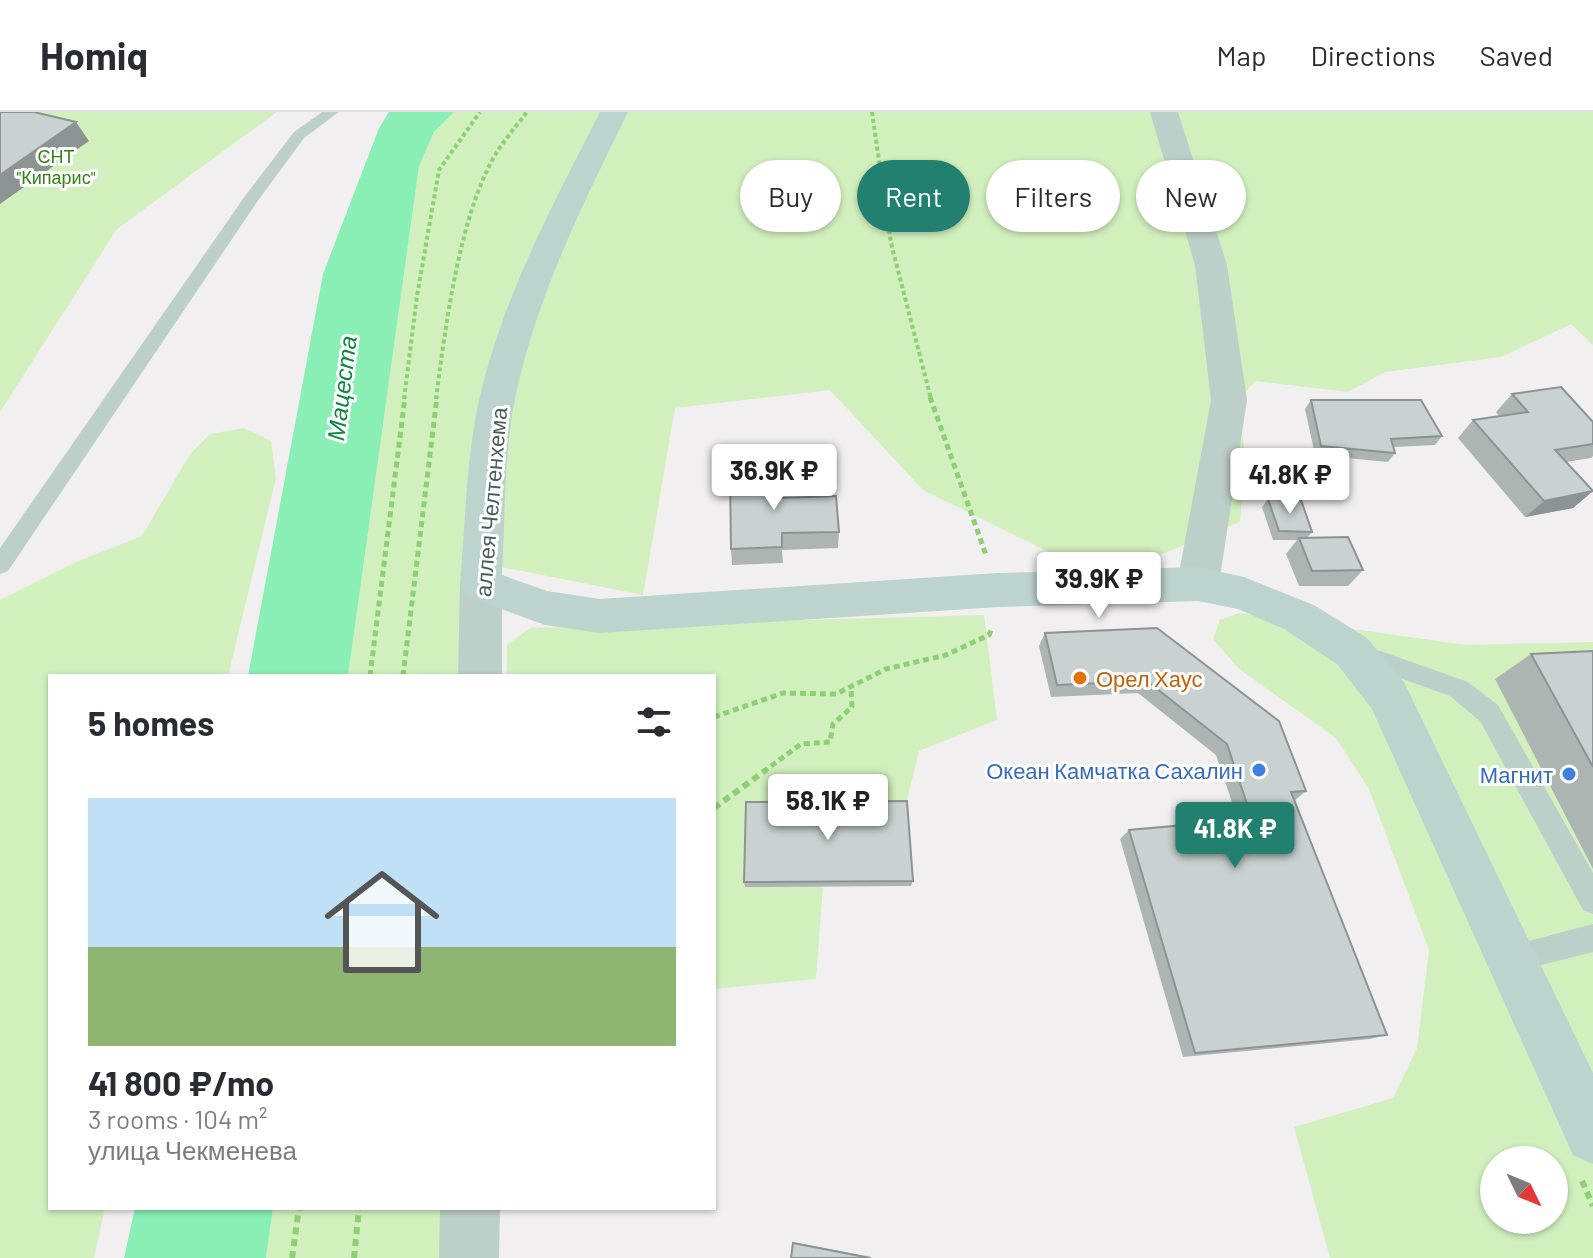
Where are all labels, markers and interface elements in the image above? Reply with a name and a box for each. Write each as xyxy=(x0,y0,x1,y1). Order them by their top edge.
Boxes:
text: Homiq xyxy=(40,32,148,78)
text: Map xyxy=(1217,38,1266,72)
text: Directions xyxy=(1310,38,1436,72)
text: Saved xyxy=(1480,38,1553,72)
park label: СНТ "Кипарис" xyxy=(17,145,96,188)
chip: Buy xyxy=(740,160,841,232)
chip: Rent xyxy=(857,160,970,232)
chip: Filters xyxy=(986,160,1120,232)
chip: New xyxy=(1136,160,1246,232)
water label: Мацеста xyxy=(320,334,362,442)
street label: аллея Челтенхема xyxy=(469,405,511,598)
pin: 36.9K ₽ xyxy=(700,444,848,512)
pin: 41.8K ₽ xyxy=(1216,448,1364,516)
text: 36.9K ₽ xyxy=(730,454,818,485)
text: 41.8K ₽ xyxy=(1248,458,1332,489)
pin: 39.9K ₽ xyxy=(1025,552,1173,620)
text: 39.9K ₽ xyxy=(1055,562,1143,593)
place label: Орел Хаус xyxy=(1096,665,1203,692)
marker: Орел Хаус xyxy=(1071,669,1089,687)
icon: filters xyxy=(632,700,676,744)
text: 5 homes xyxy=(88,702,214,743)
place label: Океан Камчатка Сахалин xyxy=(986,757,1243,783)
marker: Океан Камчатка Сахалин xyxy=(1250,761,1268,779)
place label: Магнит xyxy=(1480,761,1553,787)
marker: Магнит xyxy=(1560,765,1578,783)
pin: 58.1K ₽ xyxy=(754,774,902,842)
text: 58.1K ₽ xyxy=(786,784,870,815)
pin: 41.8K ₽ xyxy=(1161,802,1309,870)
text: 41.8K ₽ xyxy=(1193,812,1277,843)
icon: home xyxy=(310,850,454,994)
text: 41 800 ₽/mo xyxy=(88,1062,274,1103)
text: 3 rooms · 104 m² xyxy=(88,1103,267,1134)
text: улица Чекменева xyxy=(88,1134,297,1165)
north arrow xyxy=(1480,1146,1568,1234)
map controls xyxy=(1480,1146,1568,1234)

